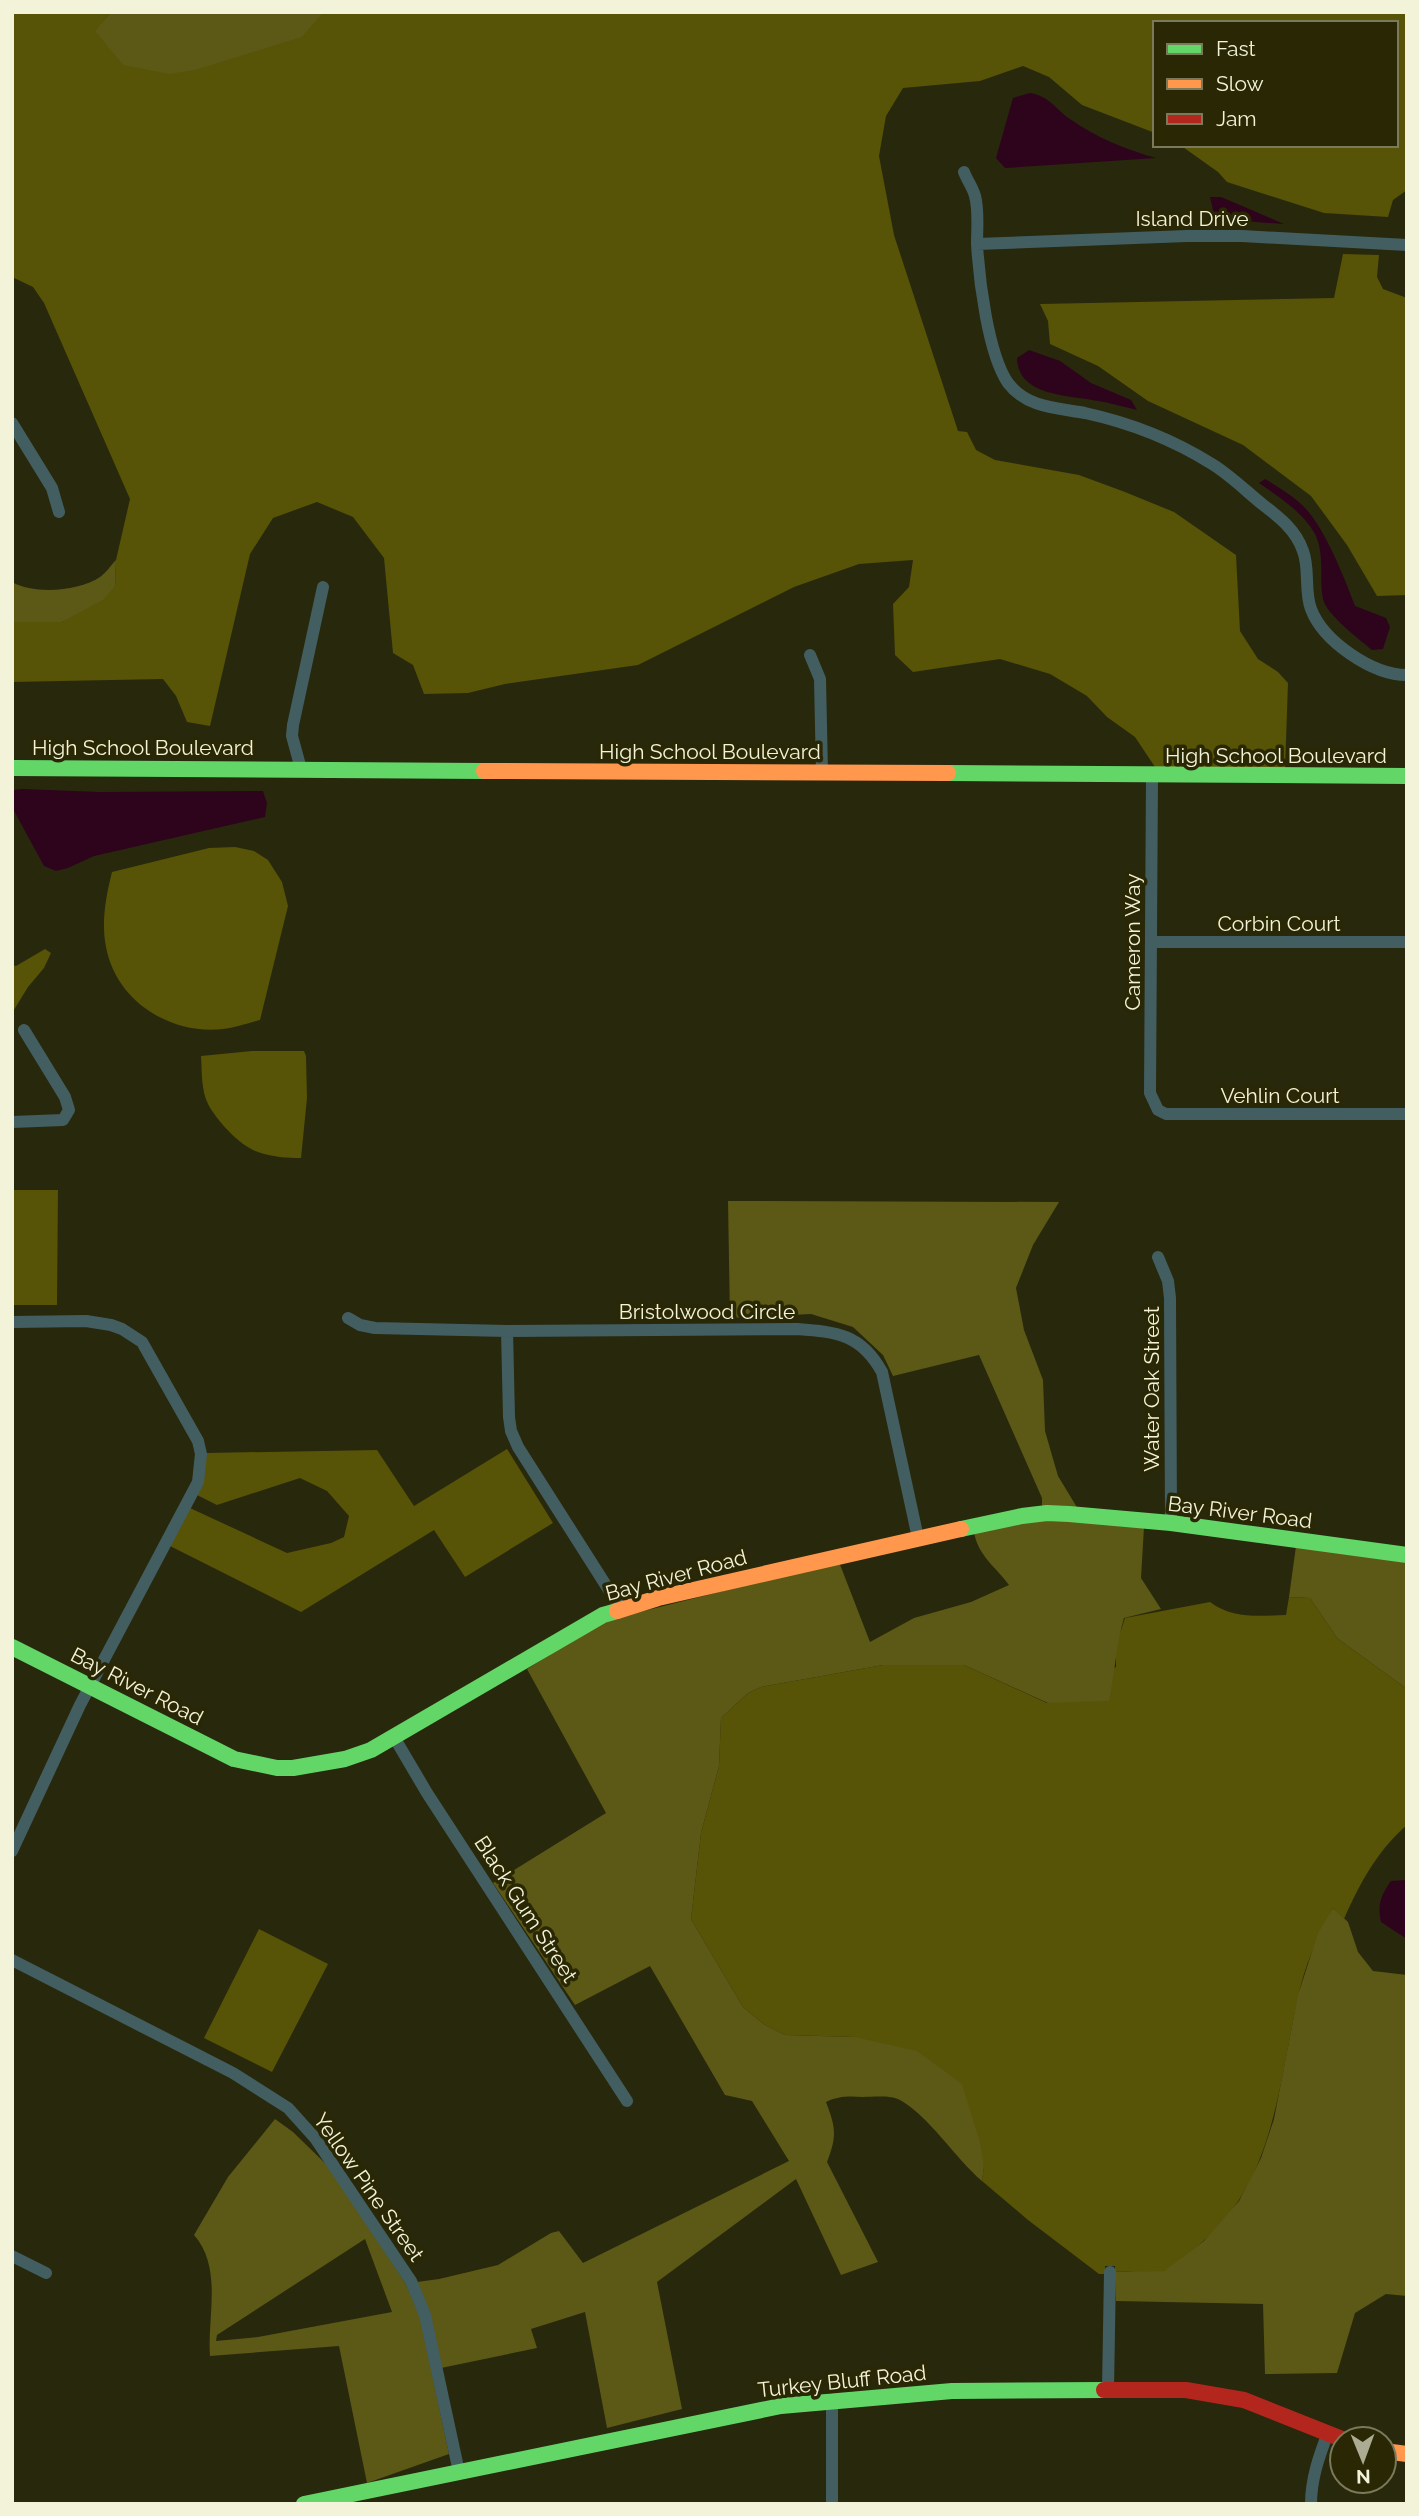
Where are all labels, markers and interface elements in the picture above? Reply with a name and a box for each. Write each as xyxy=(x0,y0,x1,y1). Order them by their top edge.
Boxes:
legend xyxy=(1153,21,1398,147)
text: Fast xyxy=(1216,36,1256,61)
text: Slow xyxy=(1216,71,1264,96)
text: Jam xyxy=(1216,106,1257,131)
street label: Island Drive xyxy=(1135,206,1249,231)
street label: High School Boulevard xyxy=(32,735,254,760)
street label: High School Boulevard xyxy=(599,739,821,764)
street label: High School Boulevard xyxy=(1165,743,1387,768)
street label: Cameron Way xyxy=(1120,873,1145,1011)
street label: Corbin Court xyxy=(1217,911,1341,936)
street label: Vehlin Court xyxy=(1220,1083,1340,1108)
street label: Bristolwood Circle xyxy=(619,1299,795,1324)
street label: Water Oak Street xyxy=(1139,1306,1164,1472)
street label: Bay River Road xyxy=(1166,1491,1314,1533)
street label: Bay River Road xyxy=(603,1544,749,1606)
street label: Bay River Road xyxy=(67,1642,207,1730)
street label: Black Gum Street xyxy=(469,1831,583,1987)
street label: Yellow Pine Street xyxy=(309,2108,429,2266)
street label: Turkey Bluff Road xyxy=(757,2360,927,2402)
north arrow xyxy=(1328,2425,1398,2495)
text: N xyxy=(1356,2466,1371,2488)

